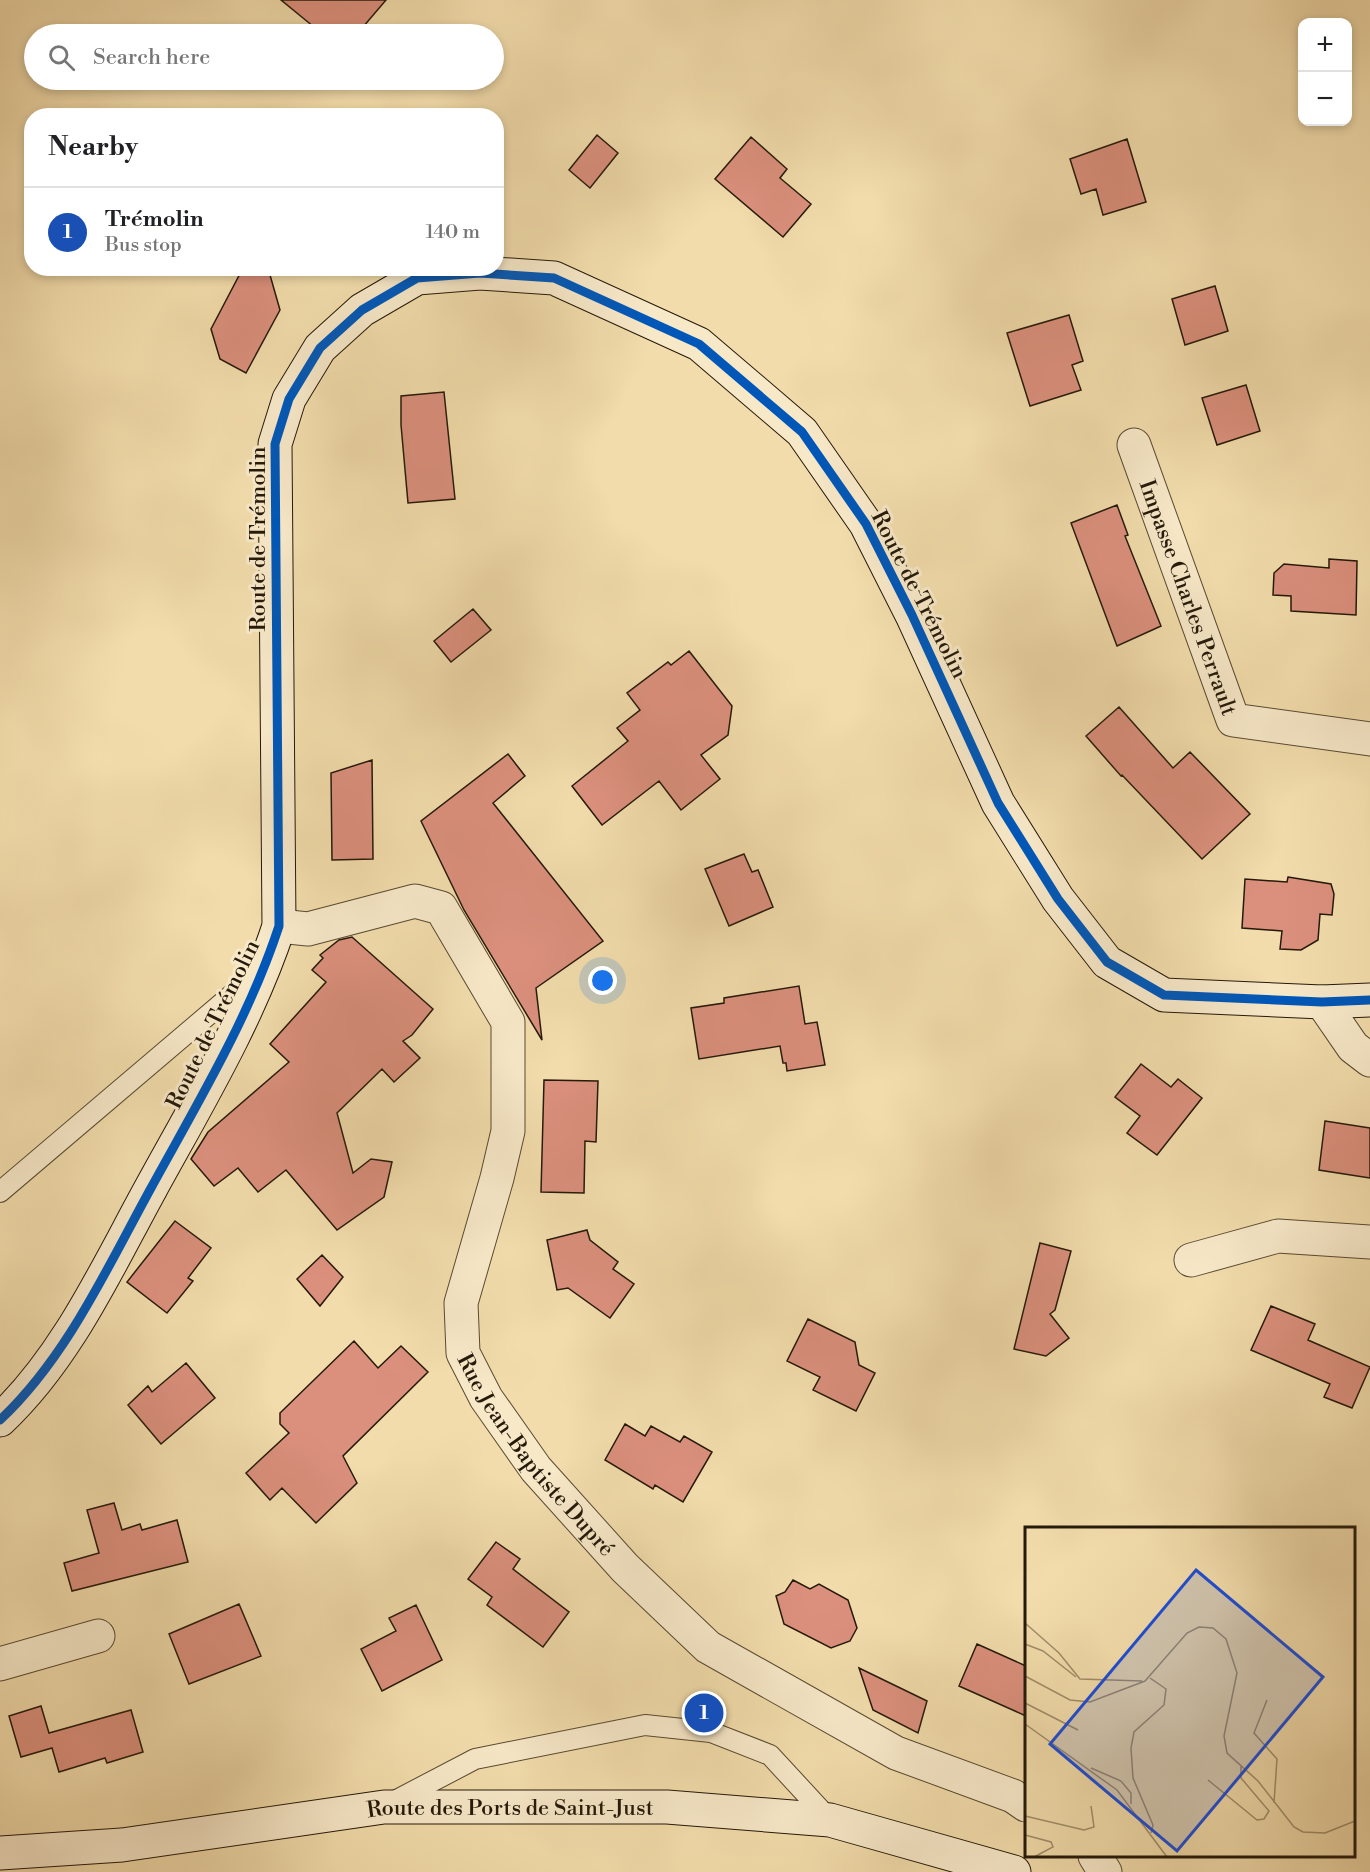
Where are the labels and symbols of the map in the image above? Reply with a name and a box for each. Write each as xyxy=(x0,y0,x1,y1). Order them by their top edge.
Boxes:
street label: Route de Trémolin xyxy=(245,447,272,631)
street label: Impasse Charles Perrault xyxy=(1133,476,1242,720)
street label: Route de Trémolin xyxy=(865,506,973,683)
street label: Route de Trémolin xyxy=(161,936,266,1114)
your location xyxy=(588,966,617,995)
street label: Rue Jean-Baptiste Dupré xyxy=(451,1349,620,1562)
inset map xyxy=(1025,1527,1355,1857)
pin: 1 xyxy=(684,1690,724,1736)
street label: Route des Ports de Saint-Just xyxy=(365,1795,654,1824)

